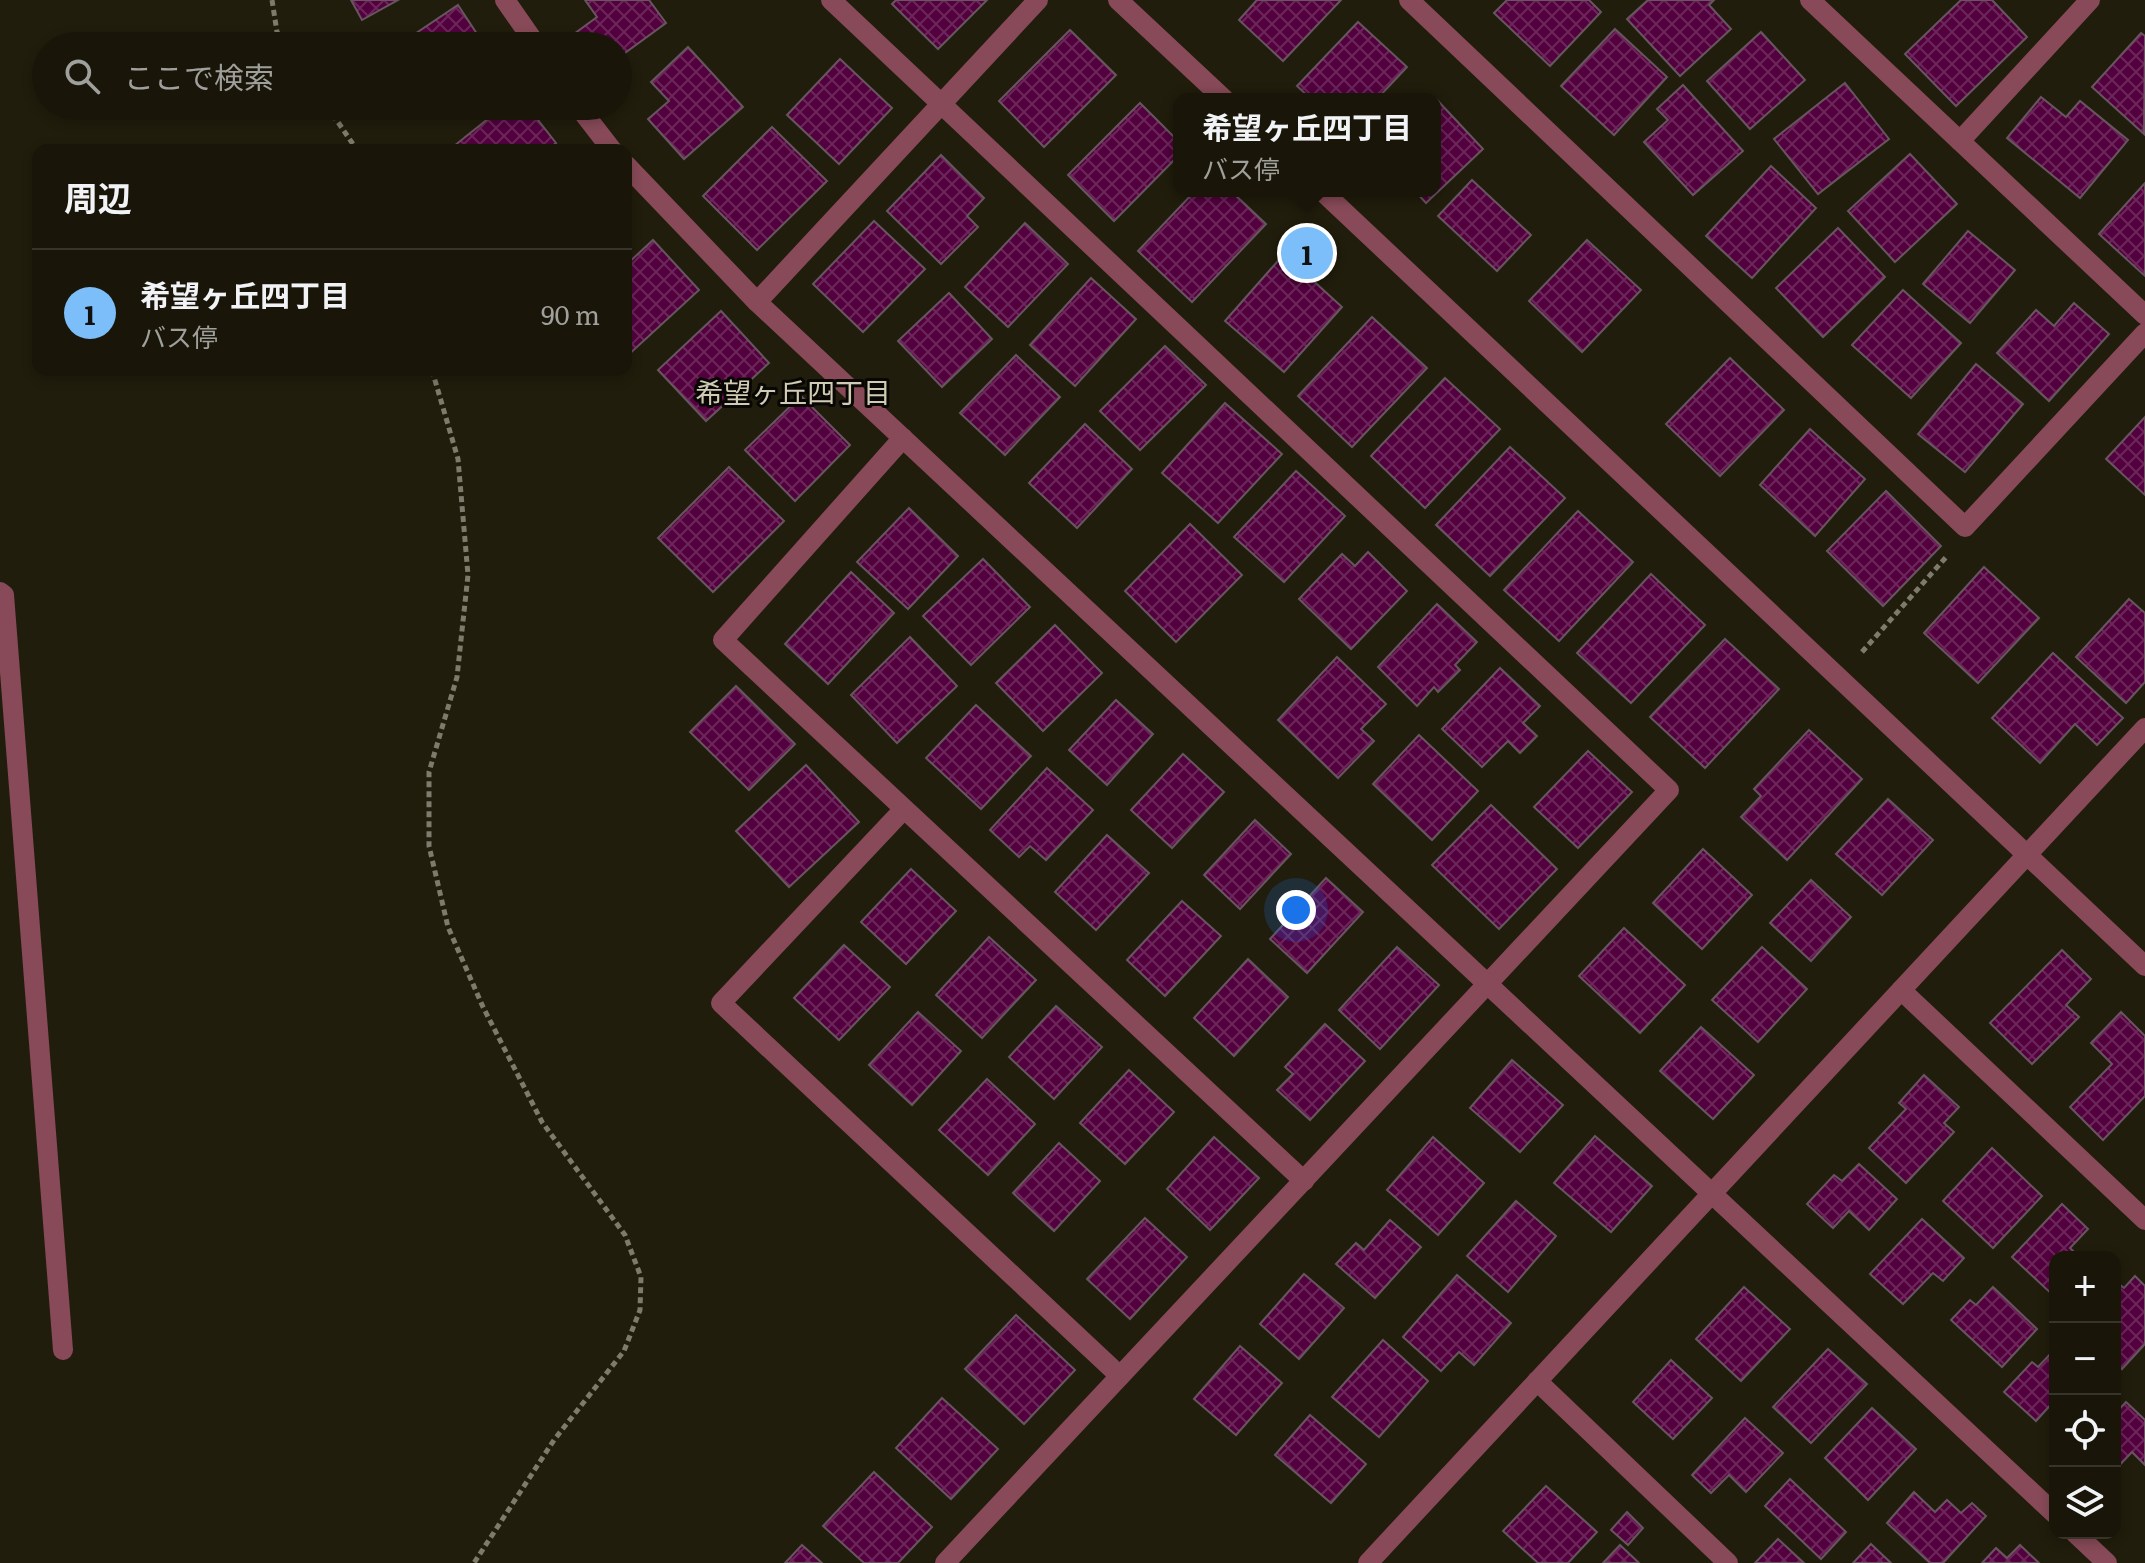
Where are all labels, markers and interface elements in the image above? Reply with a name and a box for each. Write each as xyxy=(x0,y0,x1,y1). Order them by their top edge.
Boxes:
search box xyxy=(32,32,632,120)
icon: search xyxy=(60,54,104,98)
text: ここで検索 xyxy=(124,54,274,98)
popup xyxy=(1173,93,1441,197)
text: 希望ヶ丘四丁目 xyxy=(1202,104,1412,148)
text: バス停 xyxy=(1202,148,1280,187)
text: 周辺 xyxy=(64,171,132,221)
pin: 1 xyxy=(1281,223,1333,283)
text: 希望ヶ丘四丁目 xyxy=(140,272,350,316)
text: 1 xyxy=(85,294,95,333)
text: 90 m xyxy=(541,294,600,333)
text: バス停 xyxy=(140,316,218,355)
district label: 希望ヶ丘四丁目 xyxy=(695,370,891,412)
your location xyxy=(1276,890,1316,930)
map controls xyxy=(2049,1251,2121,1539)
button: + xyxy=(2049,1251,2121,1323)
button: − xyxy=(2049,1323,2121,1395)
button: locate xyxy=(2049,1395,2121,1467)
button: layers xyxy=(2049,1467,2121,1539)

